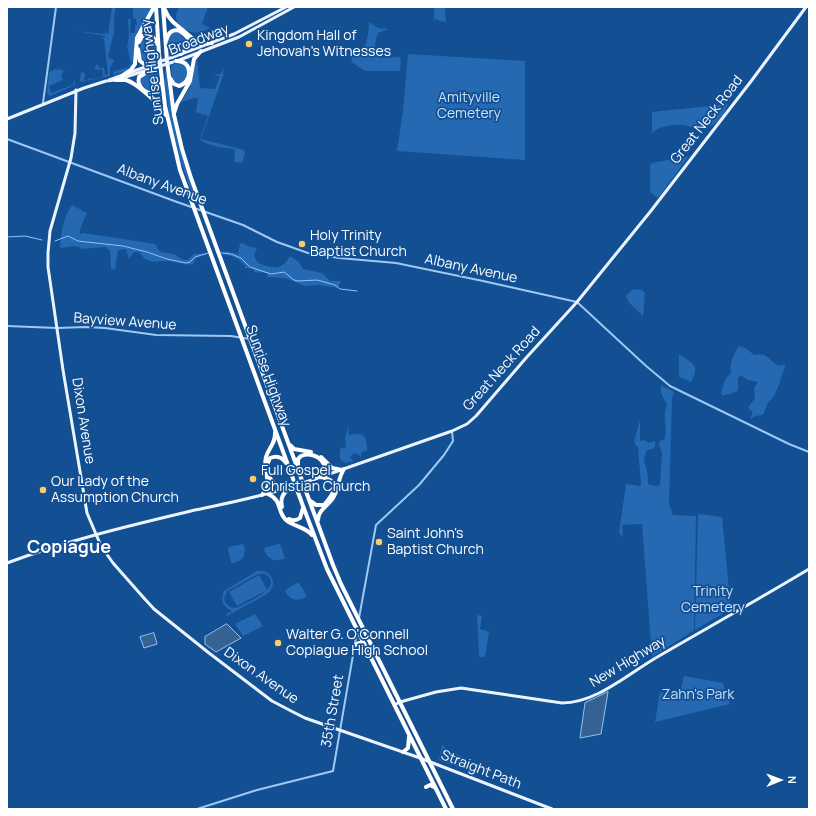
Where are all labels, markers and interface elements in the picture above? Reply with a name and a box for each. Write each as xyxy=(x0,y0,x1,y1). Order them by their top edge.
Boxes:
street label: Sunrise Highway xyxy=(138,18,168,126)
street label: Broadway xyxy=(167,21,231,59)
place label: Kingdom Hall of Jehovah’s Witnesses xyxy=(257,28,391,60)
marker: Kingdom Hall of Jehovah’s Witnesses xyxy=(244,39,254,49)
street label: Great Neck Road xyxy=(667,72,747,168)
park label: Amityville Cemetery xyxy=(437,90,501,122)
street label: Albany Avenue xyxy=(115,161,209,209)
place label: Holy Trinity Baptist Church xyxy=(310,228,407,260)
marker: Holy Trinity Baptist Church xyxy=(297,239,307,249)
street label: Albany Avenue xyxy=(423,251,519,287)
street label: Bayview Avenue xyxy=(73,310,177,334)
street label: Sunrise Highway xyxy=(242,323,294,429)
street label: Great Neck Road xyxy=(460,323,544,415)
street label: Dixon Avenue xyxy=(68,377,98,465)
place label: Full Gospel Christian Church xyxy=(261,463,370,496)
place label: Our Lady of the Assumption Church xyxy=(51,474,179,506)
marker: Full Gospel Christian Church xyxy=(248,474,258,484)
marker: Our Lady of the Assumption Church xyxy=(38,485,48,495)
place label: Saint John's Baptist Church xyxy=(387,526,484,558)
district label: Copiague xyxy=(27,537,111,559)
marker: Saint John's Baptist Church xyxy=(374,537,384,547)
park label: Trinity Cemetery xyxy=(681,584,745,616)
place label: Walter G. O'Connell Copiague High School xyxy=(286,627,428,660)
street label: New Highway xyxy=(587,633,669,691)
marker: Walter G. O'Connell Copiague High School xyxy=(273,638,283,648)
street label: Dixon Avenue xyxy=(221,644,301,708)
street label: 35th Street xyxy=(318,673,348,749)
park label: Zahn's Park xyxy=(662,687,734,703)
street label: Straight Path xyxy=(438,747,524,793)
north arrow xyxy=(760,760,800,800)
text: N xyxy=(785,776,800,784)

